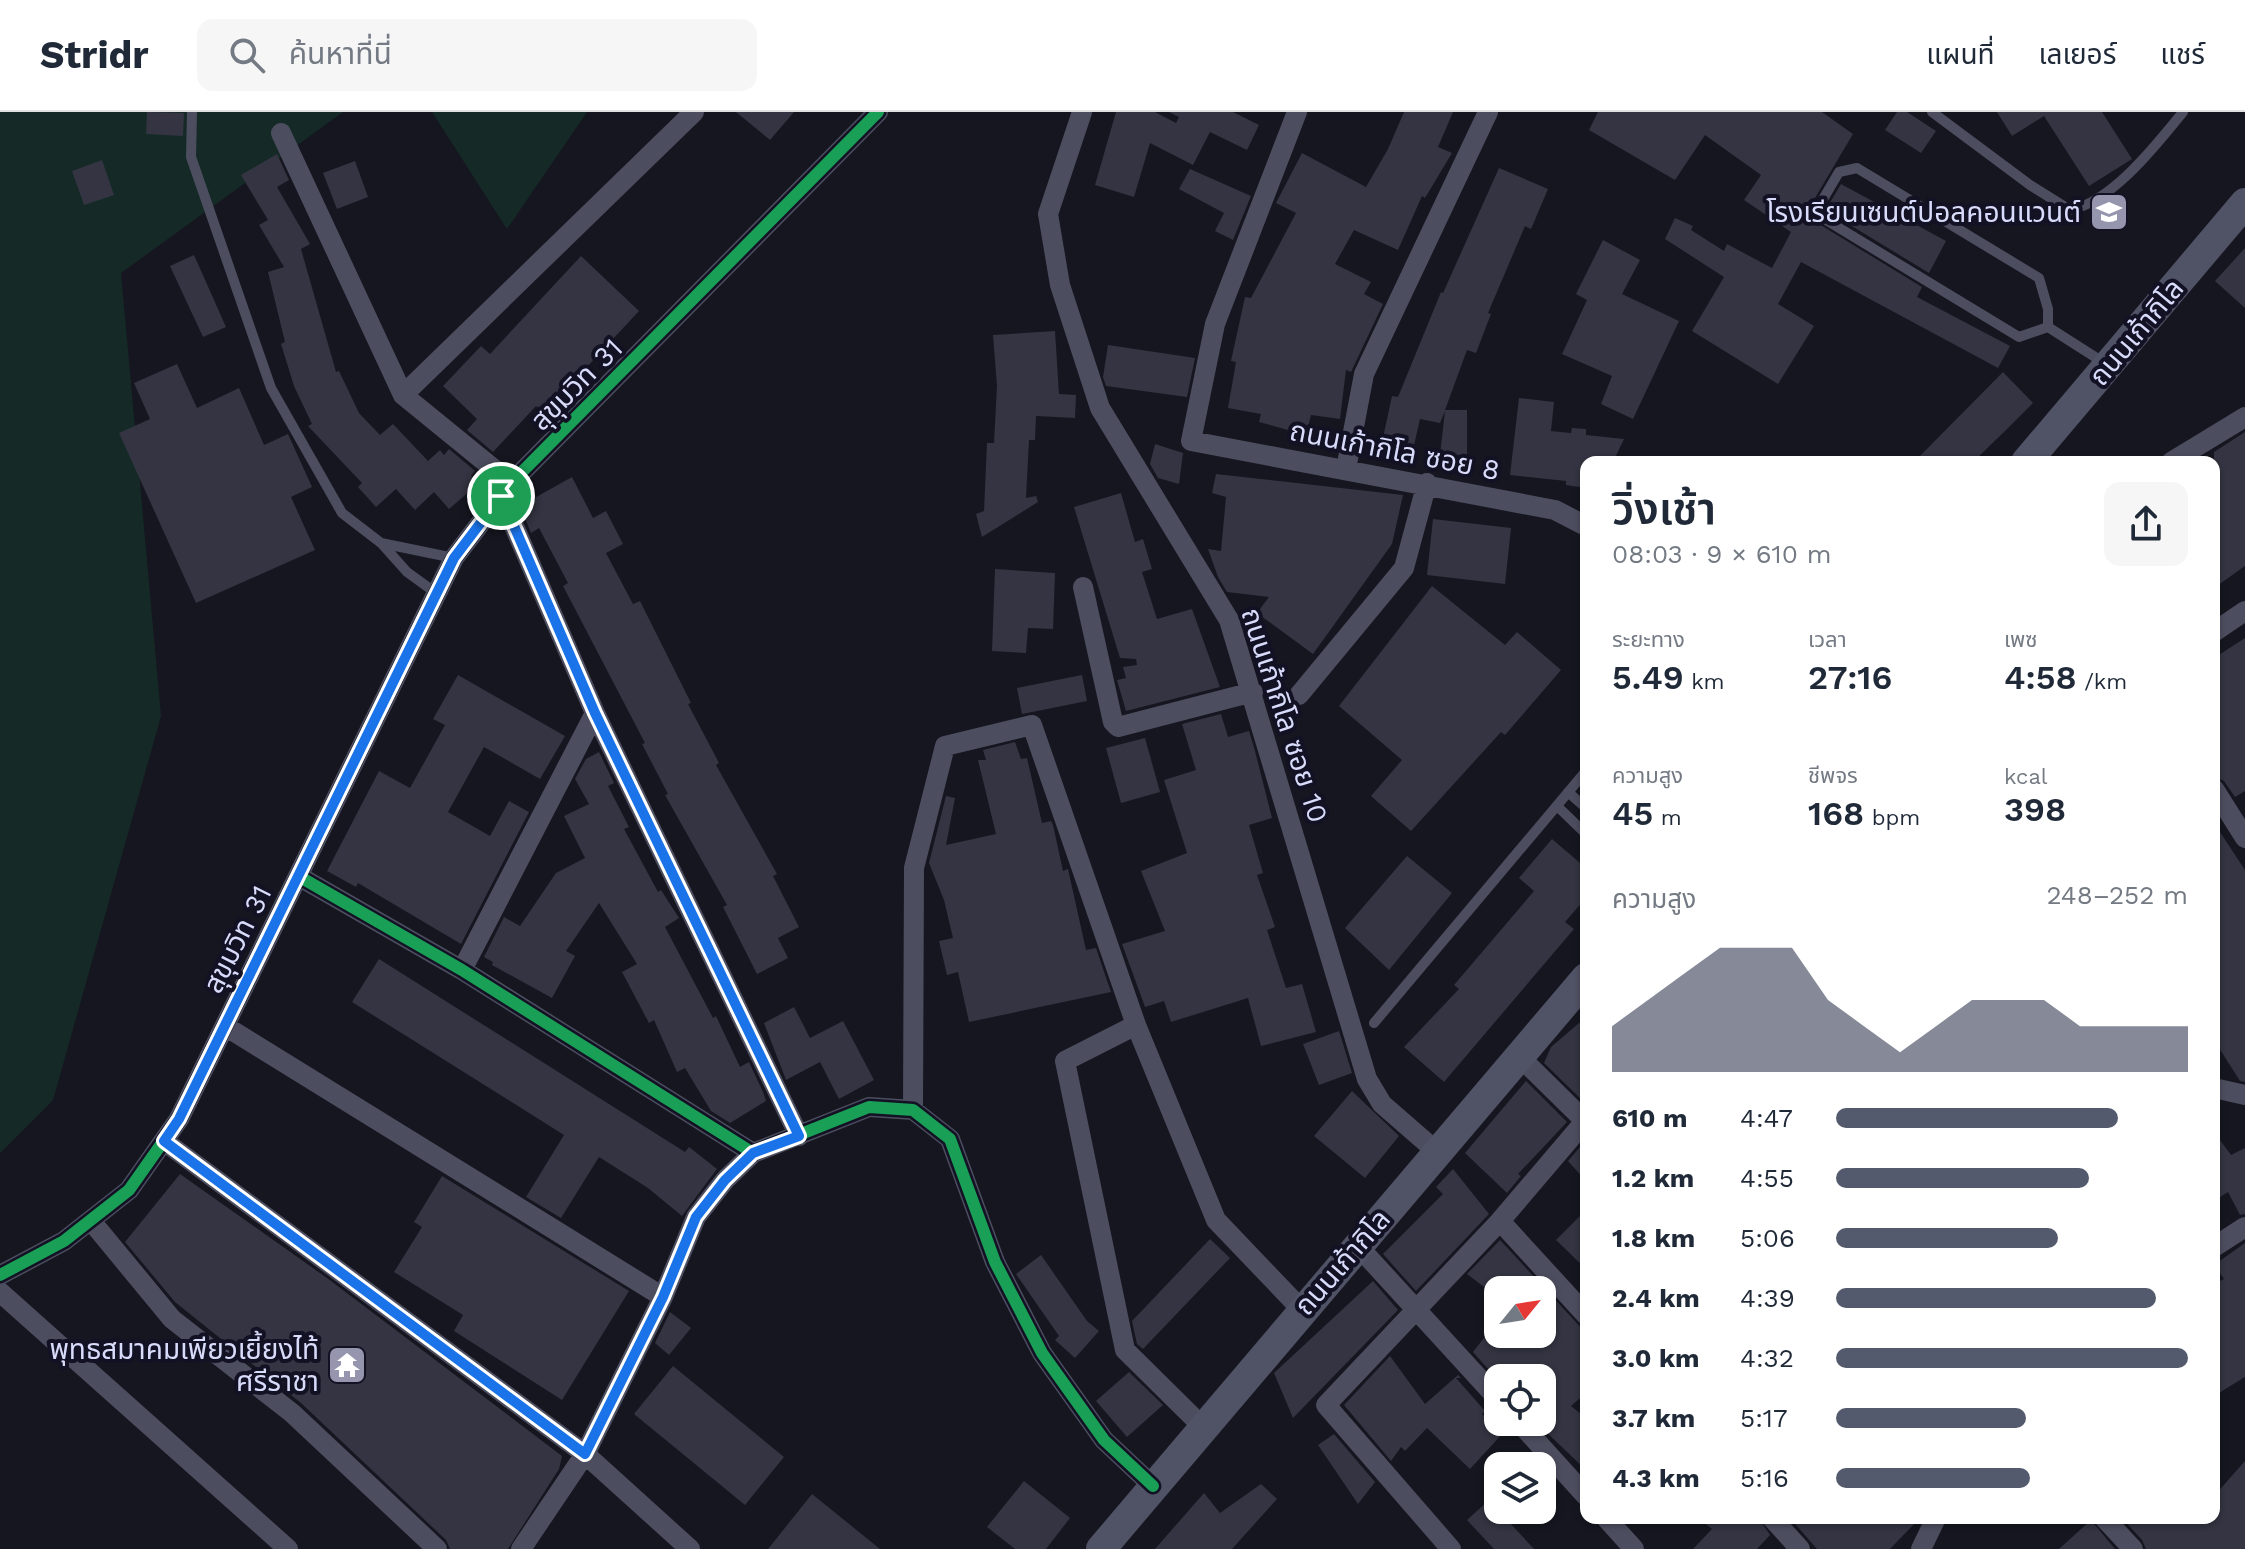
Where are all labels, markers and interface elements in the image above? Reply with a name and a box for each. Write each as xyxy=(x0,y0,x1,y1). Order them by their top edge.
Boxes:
search box xyxy=(197,19,757,91)
text: Stridr xyxy=(40,33,149,77)
icon: search xyxy=(225,33,269,77)
text: ค้นหาที่นี่ xyxy=(289,36,392,71)
text: แผนที่ xyxy=(1926,38,1995,71)
text: เลเยอร์ xyxy=(2039,38,2116,71)
text: แชร์ xyxy=(2160,38,2205,71)
school or university icon: โรงเรียนเซนต์ปอลคอนแวนต์ xyxy=(2088,191,2130,233)
place label: โรงเรียนเซนต์ปอลคอนแวนต์ xyxy=(1766,196,2081,229)
street label: ถนนเก้ากิโล xyxy=(2082,272,2190,392)
street label: สุขุมวิท 31 xyxy=(524,332,629,437)
street label: ถนนเก้ากิโล ซอย 8 xyxy=(1287,414,1503,487)
pin xyxy=(467,462,535,530)
icon: arrive xyxy=(479,474,523,518)
button: share xyxy=(2104,482,2188,566)
text: วิ่งเช้า xyxy=(1612,483,1716,535)
text: 08:03 · 9 × 610 m xyxy=(1612,539,1832,569)
street label: ถนนเก้ากิโล ซอย 10 xyxy=(1234,604,1335,827)
text: ระยะทาง xyxy=(1612,627,1685,652)
text: เวลา xyxy=(1808,627,1847,652)
text: เพซ xyxy=(2004,627,2038,652)
text: 5.49 xyxy=(1612,657,1684,697)
text: 27:16 xyxy=(1808,657,1892,697)
text: 4:58 xyxy=(2004,657,2077,697)
text: km xyxy=(1684,669,1725,694)
text: /km xyxy=(2077,669,2127,694)
text: ความสูง xyxy=(1612,763,1683,788)
text: ชีพจร xyxy=(1808,763,1858,788)
text: kcal xyxy=(2004,764,2048,789)
text: 398 xyxy=(2004,789,2066,829)
text: 45 xyxy=(1612,793,1653,833)
text: 168 xyxy=(1808,793,1864,833)
text: m xyxy=(1653,805,1682,830)
text: bpm xyxy=(1864,805,1920,830)
street label: สุขุมวิท 31 xyxy=(196,880,279,998)
text: 248–252 m xyxy=(2046,880,2188,910)
text: ความสูง xyxy=(1612,884,1696,914)
text: 610 m xyxy=(1612,1103,1687,1133)
text: 4:47 xyxy=(1740,1103,1793,1133)
text: 1.2 km xyxy=(1612,1163,1694,1193)
text: 4:55 xyxy=(1740,1163,1794,1193)
street label: ถนนเก้ากิโล xyxy=(1288,1203,1397,1322)
text: 1.8 km xyxy=(1612,1223,1695,1253)
text: 5:06 xyxy=(1740,1223,1795,1253)
north arrow xyxy=(1484,1276,1556,1348)
map controls xyxy=(1484,1276,1556,1524)
text: 2.4 km xyxy=(1612,1283,1700,1313)
text: 4:39 xyxy=(1740,1283,1795,1313)
place label: พุทธสมาคมเพียวเยี้ยงไท้ ศรีราชา xyxy=(49,1330,319,1398)
text: 3.0 km xyxy=(1612,1343,1700,1373)
text: 4:32 xyxy=(1740,1343,1794,1373)
temple icon: พุทธสมาคมเพียวเยี้ยงไท้ ศรีราชา xyxy=(326,1344,368,1386)
button: locate xyxy=(1484,1364,1556,1436)
text: 3.7 km xyxy=(1612,1403,1695,1433)
text: 5:17 xyxy=(1740,1403,1788,1433)
button: layers xyxy=(1484,1452,1556,1524)
text: 4.3 km xyxy=(1612,1463,1700,1493)
text: 5:16 xyxy=(1740,1463,1789,1493)

